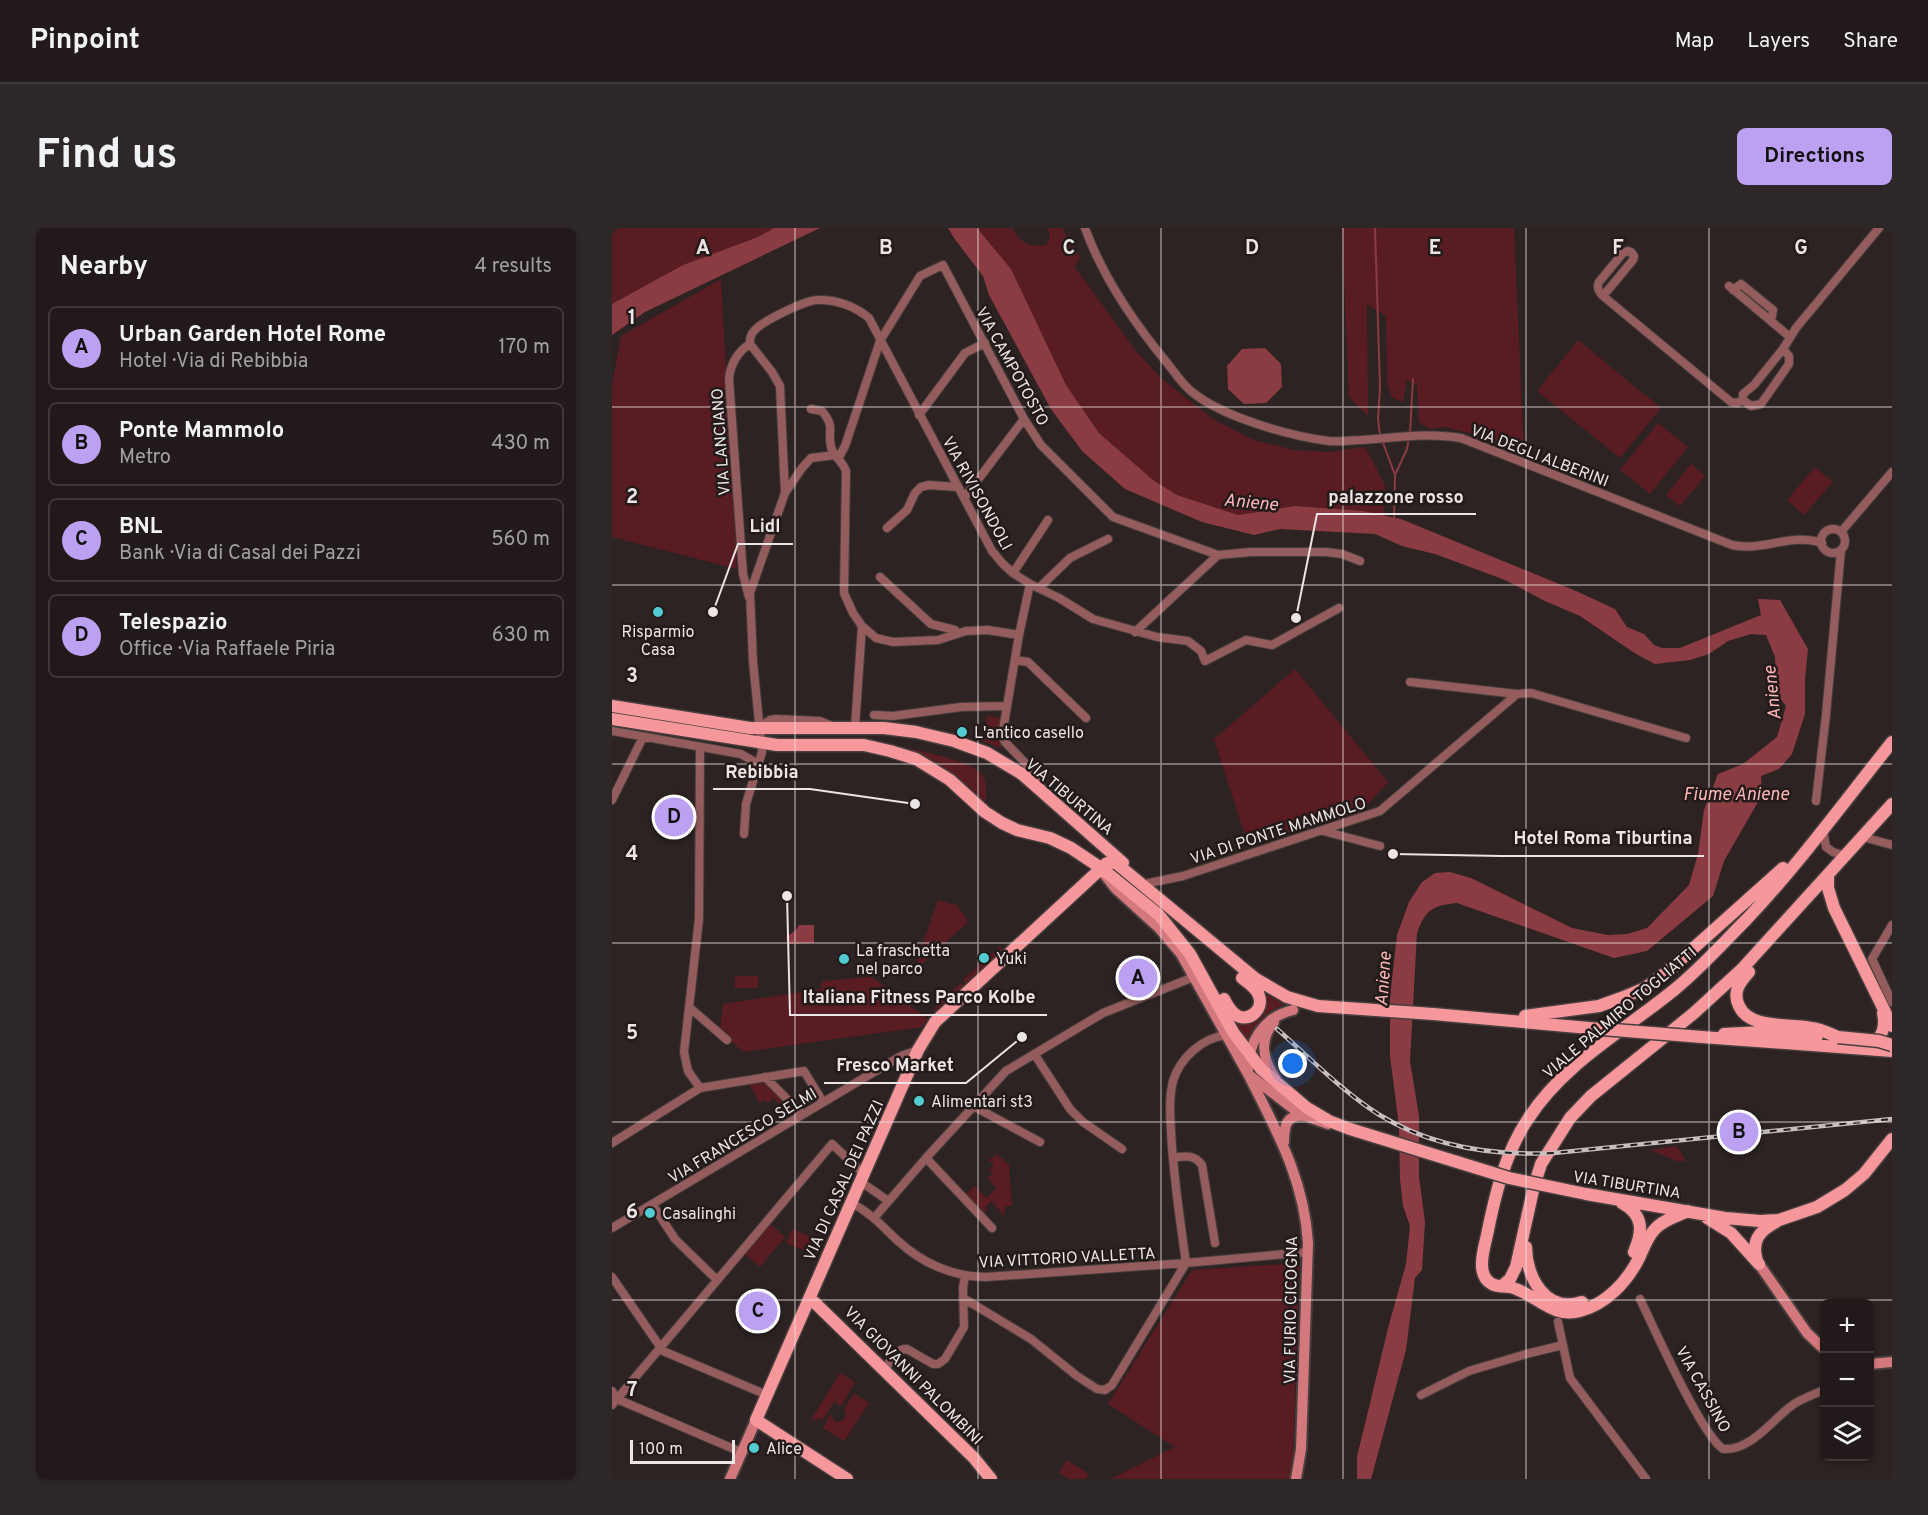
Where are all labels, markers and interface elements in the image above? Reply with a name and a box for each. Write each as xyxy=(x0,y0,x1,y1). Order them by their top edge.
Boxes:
text: Pinpoint xyxy=(30,23,140,59)
text: Map xyxy=(1675,28,1714,55)
text: Layers xyxy=(1747,28,1810,55)
text: Share xyxy=(1843,28,1898,55)
button: Directions xyxy=(1737,128,1892,185)
text: Find us xyxy=(36,130,177,183)
text: A xyxy=(696,236,710,262)
text: B xyxy=(879,236,893,262)
text: C xyxy=(1063,236,1075,262)
text: D xyxy=(1245,236,1259,262)
text: E xyxy=(1429,236,1441,262)
text: F xyxy=(1612,236,1624,262)
text: G xyxy=(1794,236,1808,262)
text: Nearby xyxy=(60,251,148,284)
text: 4 results xyxy=(475,254,552,280)
street label: VIA CAMPOTOSTO xyxy=(970,304,1052,430)
text: 1 xyxy=(628,306,636,332)
text: Urban Garden Hotel Rome xyxy=(119,322,386,349)
text: A xyxy=(74,335,89,361)
text: 170 m xyxy=(498,335,550,361)
text: Hotel · Via di Rebibbia xyxy=(119,349,308,375)
street label: VIA LANCIANO xyxy=(708,387,736,496)
text: Ponte Mammolo xyxy=(119,418,284,445)
street label: VIA DEGLI ALBERINI xyxy=(1467,421,1611,492)
text: B xyxy=(75,431,88,457)
text: 430 m xyxy=(491,431,550,457)
street label: VIA RIVISONDOLI xyxy=(937,434,1016,554)
text: Metro xyxy=(119,445,171,471)
callout: palazzone rosso xyxy=(1317,478,1476,514)
text: 2 xyxy=(626,485,638,511)
text: palazzone rosso xyxy=(1328,487,1464,510)
water label: Aniene xyxy=(1223,490,1280,517)
callout: Lidl xyxy=(738,508,793,544)
text: BNL xyxy=(119,514,162,541)
text: Lidl xyxy=(750,516,780,539)
text: C xyxy=(75,527,88,553)
text: 560 m xyxy=(491,527,550,553)
text: Bank · Via di Casal dei Pazzi xyxy=(119,541,361,567)
marker: Risparmio Casa xyxy=(651,605,665,619)
text: Telespazio xyxy=(119,610,228,637)
text: D xyxy=(74,623,89,649)
text: 630 m xyxy=(492,623,550,649)
place label: Risparmio Casa xyxy=(622,623,694,661)
text: Office · Via Raffaele Piria xyxy=(119,637,335,663)
text: 3 xyxy=(626,664,638,690)
water label: Aniene xyxy=(1759,664,1788,721)
place label: L'antico casello xyxy=(974,724,1084,744)
marker: L'antico casello xyxy=(955,725,969,739)
callout: Rebibbia xyxy=(713,753,810,789)
street label: VIA TIBURTINA xyxy=(1021,755,1117,840)
text: Rebibbia xyxy=(725,762,799,785)
water label: Fiume Aniene xyxy=(1683,784,1790,807)
pin: D xyxy=(654,794,694,840)
street label: VIA DI PONTE MAMMOLO xyxy=(1188,794,1369,870)
callout: Hotel Roma Tiburtina xyxy=(1501,820,1704,856)
text: Hotel Roma Tiburtina xyxy=(1513,828,1693,851)
text: 4 xyxy=(626,842,638,868)
place label: La fraschetta nel parco xyxy=(856,942,950,980)
street label: VIALE PALMIRO TOGLIATTI xyxy=(1539,943,1701,1084)
place label: Yuki xyxy=(996,950,1027,970)
water label: Aniene xyxy=(1371,950,1398,1007)
marker: Yuki xyxy=(977,951,991,965)
marker: La fraschetta nel parco xyxy=(837,952,851,966)
pin: A xyxy=(1118,956,1158,1000)
callout: Italiana Fitness Parco Kolbe xyxy=(790,979,1047,1015)
text: Italiana Fitness Parco Kolbe xyxy=(802,987,1036,1010)
text: 5 xyxy=(626,1021,638,1047)
callout: Fresco Market xyxy=(824,1047,966,1083)
your location xyxy=(1278,1049,1307,1078)
text: Fresco Market xyxy=(836,1055,954,1078)
street label: VIA FRANCESCO SELMI xyxy=(665,1084,821,1189)
place label: Alimentari st3 xyxy=(931,1093,1033,1113)
marker: Alimentari st3 xyxy=(912,1094,926,1108)
street label: VIA DI CASAL DEI PAZZI xyxy=(800,1097,889,1264)
pin: B xyxy=(1720,1110,1758,1154)
street label: VIA TIBURTINA xyxy=(1571,1168,1682,1204)
text: 6 xyxy=(626,1200,638,1226)
place label: Casalinghi xyxy=(662,1205,736,1225)
marker: Casalinghi xyxy=(643,1206,657,1220)
street label: VIA FURIO CICOGNA xyxy=(1281,1235,1303,1384)
street label: VIA VITTORIO VALLETTA xyxy=(978,1244,1156,1274)
pin: C xyxy=(738,1288,778,1334)
map controls xyxy=(1820,1299,1874,1461)
button: + xyxy=(1820,1299,1874,1353)
street label: VIA GIOVANNI PALOMBINI xyxy=(839,1303,986,1450)
street label: VIA CASSINO xyxy=(1670,1343,1734,1437)
button: − xyxy=(1820,1353,1874,1407)
text: 7 xyxy=(627,1378,637,1404)
button: layers xyxy=(1820,1407,1874,1461)
scale bar xyxy=(630,1437,735,1464)
text: 100 m xyxy=(639,1440,683,1460)
place label: Alice xyxy=(766,1440,802,1460)
marker: Alice xyxy=(747,1441,761,1455)

